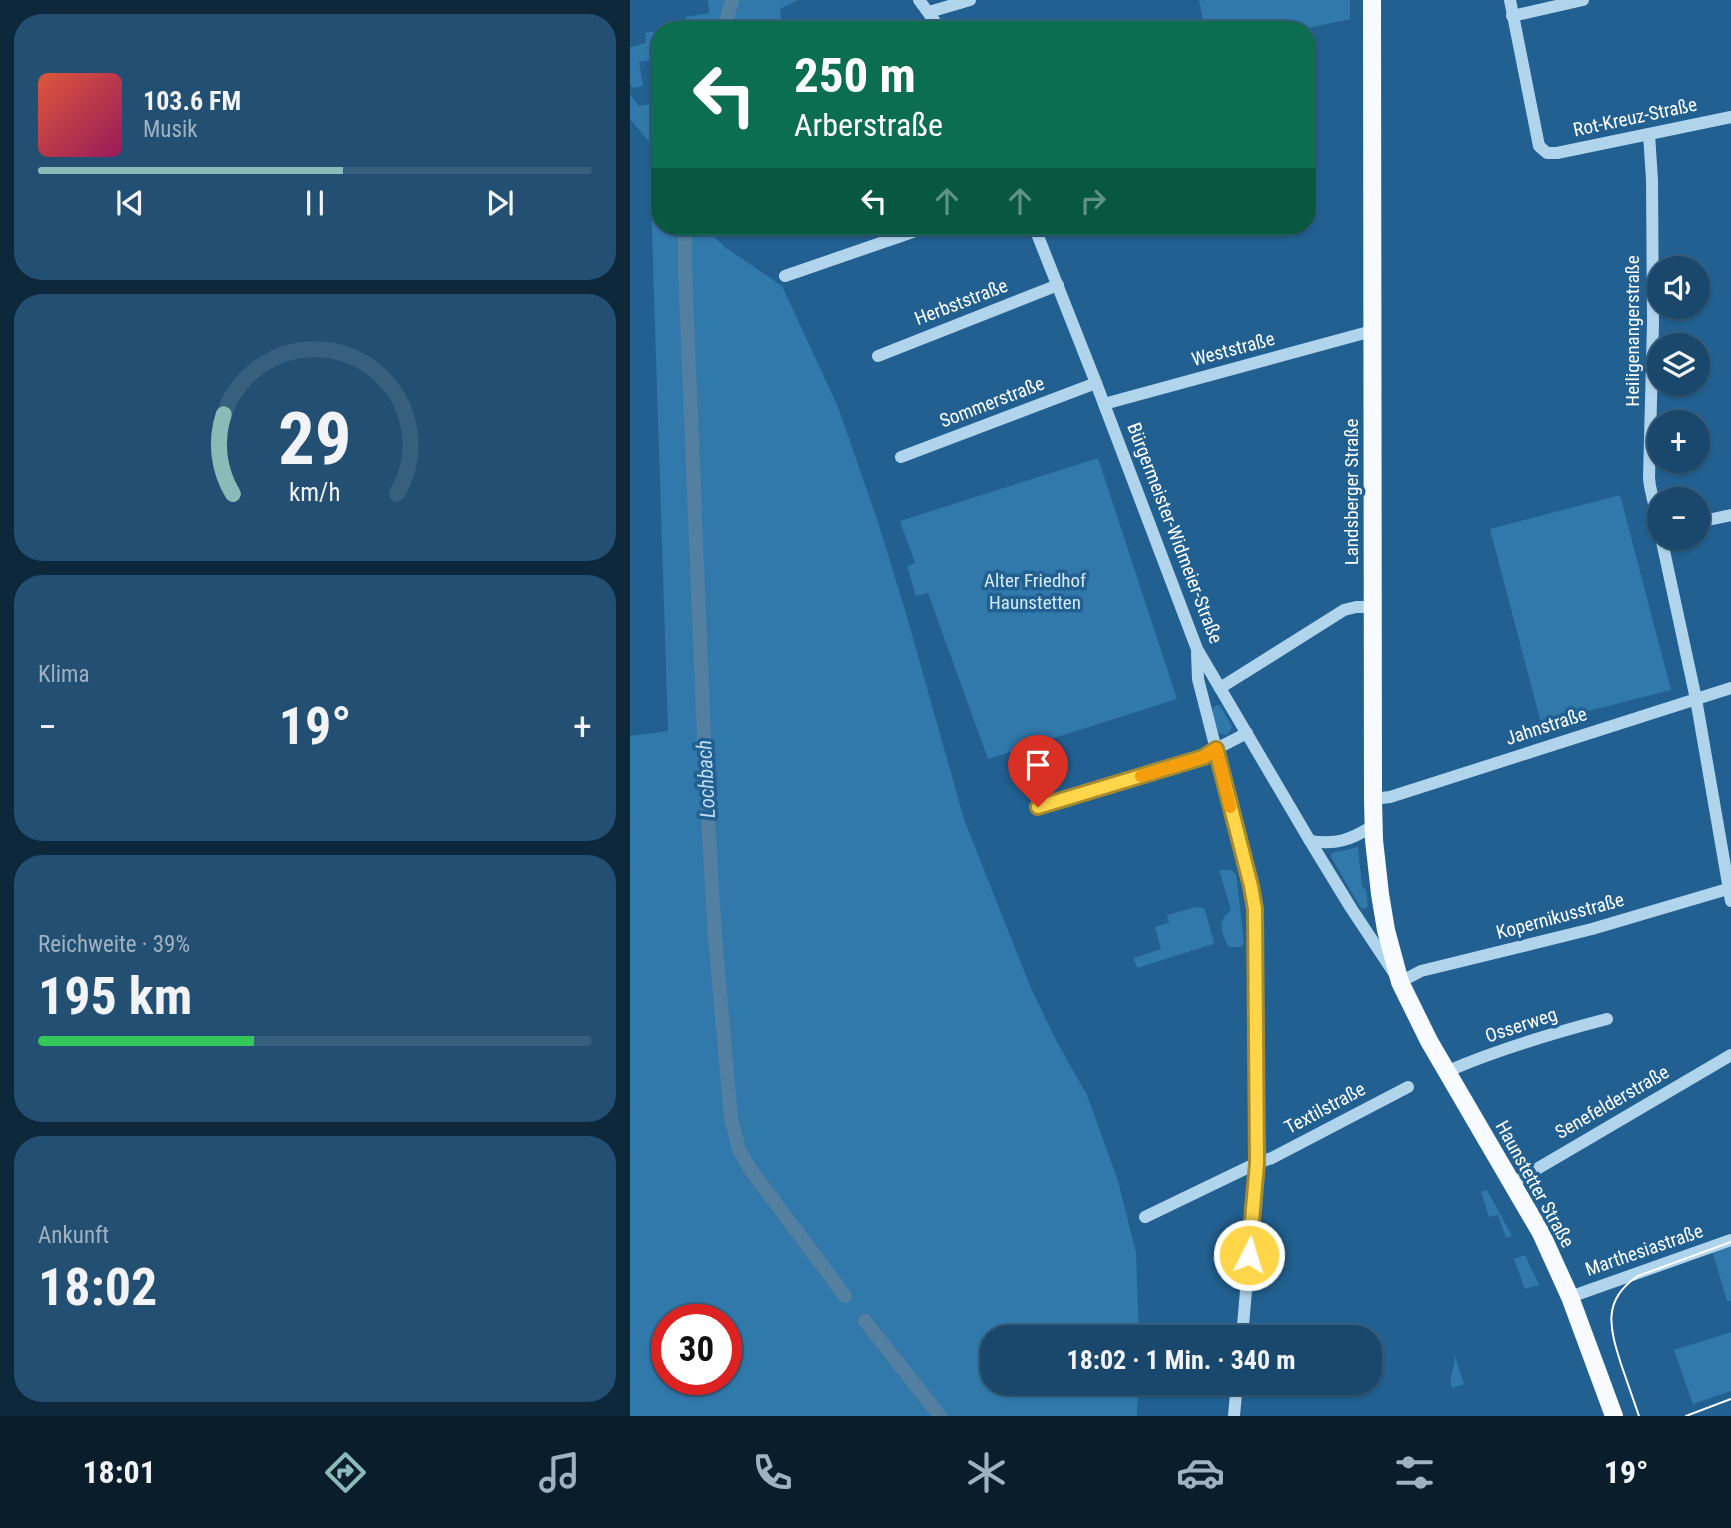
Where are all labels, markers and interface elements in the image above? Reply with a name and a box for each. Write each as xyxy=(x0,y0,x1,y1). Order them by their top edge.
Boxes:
text: 250 m xyxy=(794,47,916,104)
icon: left xyxy=(679,49,770,140)
text: 103.6 FM xyxy=(143,86,241,116)
street label: Rot-Kreuz-Straße xyxy=(1571,93,1699,141)
text: Arberstraße xyxy=(794,106,943,144)
text: Musik xyxy=(143,116,198,143)
icon: left xyxy=(855,182,893,220)
icon: ahead xyxy=(928,182,966,220)
icon: ahead xyxy=(1001,182,1039,220)
icon: right xyxy=(1074,182,1112,220)
icon: previous xyxy=(111,184,149,222)
icon: pause xyxy=(296,184,334,222)
icon: next xyxy=(481,184,519,222)
street label: Heiligenangerstraße xyxy=(1621,255,1644,407)
map controls xyxy=(1647,256,1710,550)
button: sound xyxy=(1647,256,1710,319)
street label: Herbststraße xyxy=(911,274,1011,330)
street label: Weststraße xyxy=(1189,327,1277,371)
button: layers xyxy=(1647,333,1710,396)
street label: Sommerstraße xyxy=(936,371,1048,433)
text: 29 xyxy=(278,396,352,482)
button: + xyxy=(1647,410,1710,473)
street label: Bürgermeister-Widmeier-Straße xyxy=(1122,419,1228,647)
street label: Landsberger Straße xyxy=(1340,419,1363,565)
text: km/h xyxy=(289,477,341,506)
button: − xyxy=(1647,487,1710,550)
park label: Alter Friedhof Haunstetten xyxy=(984,569,1086,614)
text: Klima xyxy=(38,661,89,688)
text: 19° xyxy=(279,696,351,757)
street label: Jahnstraße xyxy=(1502,702,1590,750)
text: − xyxy=(38,705,57,749)
text: + xyxy=(573,705,592,749)
pin xyxy=(1008,735,1068,807)
water label: Lochbach xyxy=(692,739,720,819)
icon: arrive xyxy=(1019,746,1057,784)
street label: Kopernikusstraße xyxy=(1494,888,1626,944)
text: Reichweite · 39% xyxy=(38,931,190,958)
text: 195 km xyxy=(38,966,192,1027)
street label: Osserweg xyxy=(1482,1003,1560,1047)
street label: Senefelderstraße xyxy=(1551,1060,1673,1144)
street label: Textilstraße xyxy=(1281,1077,1369,1139)
street label: Haunstetter Straße xyxy=(1491,1117,1579,1252)
position arrow xyxy=(1212,1218,1286,1292)
street label: Marthesiastraße xyxy=(1582,1219,1706,1281)
text: Ankunft xyxy=(38,1222,109,1249)
text: 18:02 xyxy=(38,1257,157,1318)
speed limit sign: 30 xyxy=(651,1304,742,1395)
text: 18:02 · 1 Min. · 340 m xyxy=(1067,1345,1295,1375)
icon: directions xyxy=(321,1448,370,1497)
icon: music xyxy=(535,1448,584,1497)
icon: phone xyxy=(748,1448,797,1497)
icon: climate xyxy=(962,1448,1011,1497)
icon: car xyxy=(1176,1448,1225,1497)
icon: filters xyxy=(1390,1448,1439,1497)
text: 18:01 xyxy=(82,1453,156,1491)
text: 19° xyxy=(1604,1453,1649,1491)

